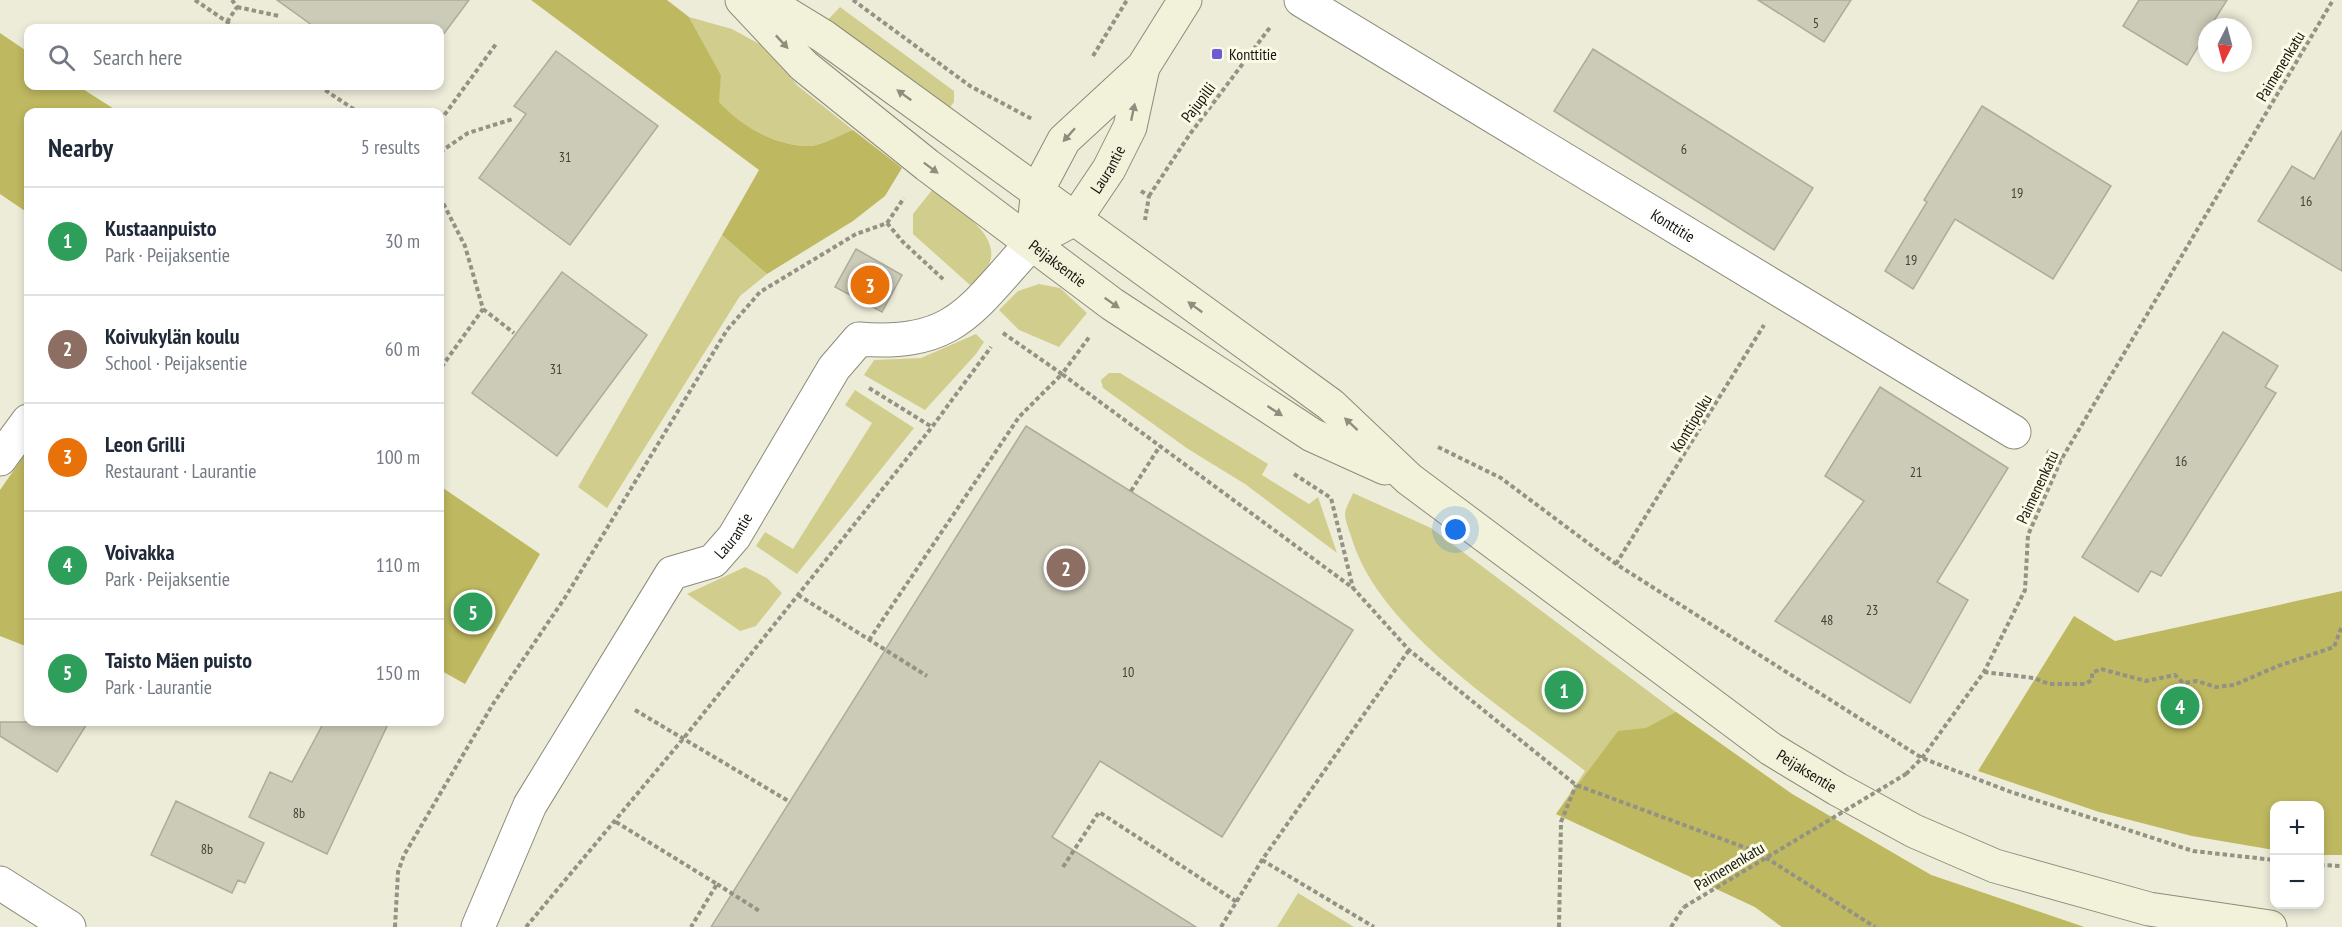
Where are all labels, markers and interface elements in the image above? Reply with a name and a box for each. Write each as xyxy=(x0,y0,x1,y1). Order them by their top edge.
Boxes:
house number: 5 xyxy=(1813,14,1819,32)
north arrow xyxy=(2198,18,2252,72)
search box xyxy=(24,24,444,90)
street label: Paimenenkatu xyxy=(2251,27,2309,105)
one-way arrow xyxy=(775,35,789,50)
icon: search xyxy=(45,41,78,74)
text: Search here xyxy=(93,43,182,71)
place label: Konttitie xyxy=(1229,44,1277,64)
marker: Konttitie xyxy=(1210,47,1224,61)
street label: Pajupilli xyxy=(1176,78,1220,126)
one-way arrow xyxy=(897,89,913,101)
one-way arrow xyxy=(1129,103,1139,121)
one-way arrow xyxy=(1063,127,1076,142)
text: Nearby xyxy=(48,131,113,164)
text: 5 results xyxy=(361,134,420,160)
house number: 6 xyxy=(1681,140,1687,158)
street label: Laurantie xyxy=(1086,142,1129,197)
house number: 31 xyxy=(559,148,571,166)
one-way arrow xyxy=(923,162,939,174)
house number: 19 xyxy=(2011,184,2023,202)
house number: 16 xyxy=(2300,192,2312,210)
street label: Konttitie xyxy=(1647,204,1699,246)
text: Kustaanpuisto xyxy=(105,214,217,242)
text: 1 xyxy=(63,228,72,254)
text: 30 m xyxy=(385,228,420,254)
street label: Peijaksentie xyxy=(1025,235,1090,291)
text: Park · Peijaksentie xyxy=(105,242,230,268)
house number: 19 xyxy=(1905,251,1917,269)
pin: 3 xyxy=(850,262,890,308)
one-way arrow xyxy=(1105,297,1120,309)
one-way arrow xyxy=(1188,301,1204,313)
text: Koivukylän koulu xyxy=(105,322,240,350)
text: 2 xyxy=(63,336,72,362)
text: 60 m xyxy=(385,336,420,362)
text: School · Peijaksentie xyxy=(105,350,247,376)
house number: 31 xyxy=(550,360,562,378)
street label: Konttipolku xyxy=(1666,390,1716,456)
one-way arrow xyxy=(1267,405,1283,416)
one-way arrow xyxy=(1344,417,1359,431)
text: Leon Grilli xyxy=(105,430,185,458)
text: 3 xyxy=(63,444,72,470)
text: 100 m xyxy=(376,444,420,470)
street label: Paimenenkatu xyxy=(2011,447,2063,527)
house number: 16 xyxy=(2175,452,2187,470)
text: Restaurant · Laurantie xyxy=(105,458,257,484)
house number: 21 xyxy=(1910,463,1922,481)
street label: Laurantie xyxy=(710,509,756,563)
your location xyxy=(1441,515,1470,544)
text: Voivakka xyxy=(105,538,175,566)
pin: 2 xyxy=(1046,546,1086,590)
text: 4 xyxy=(63,552,72,578)
text: 110 m xyxy=(376,552,420,578)
text: Park · Peijaksentie xyxy=(105,566,230,592)
pin: 5 xyxy=(454,590,492,634)
house number: 23 xyxy=(1866,601,1878,619)
house number: 48 xyxy=(1821,611,1833,629)
text: Taisto Mäen puisto xyxy=(105,646,252,674)
text: 5 xyxy=(63,660,72,686)
text: 150 m xyxy=(376,660,420,686)
house number: 10 xyxy=(1122,663,1134,681)
pin: 1 xyxy=(1544,668,1584,712)
text: Park · Laurantie xyxy=(105,674,212,700)
pin: 4 xyxy=(2160,684,2200,728)
street label: Peijaksentie xyxy=(1773,745,1840,796)
map controls xyxy=(2270,801,2324,909)
button: + xyxy=(2270,801,2324,855)
house number: 8b xyxy=(293,804,305,822)
street label: Paimenenkatu xyxy=(1690,837,1768,895)
house number: 8b xyxy=(201,840,213,858)
button: − xyxy=(2270,855,2324,909)

